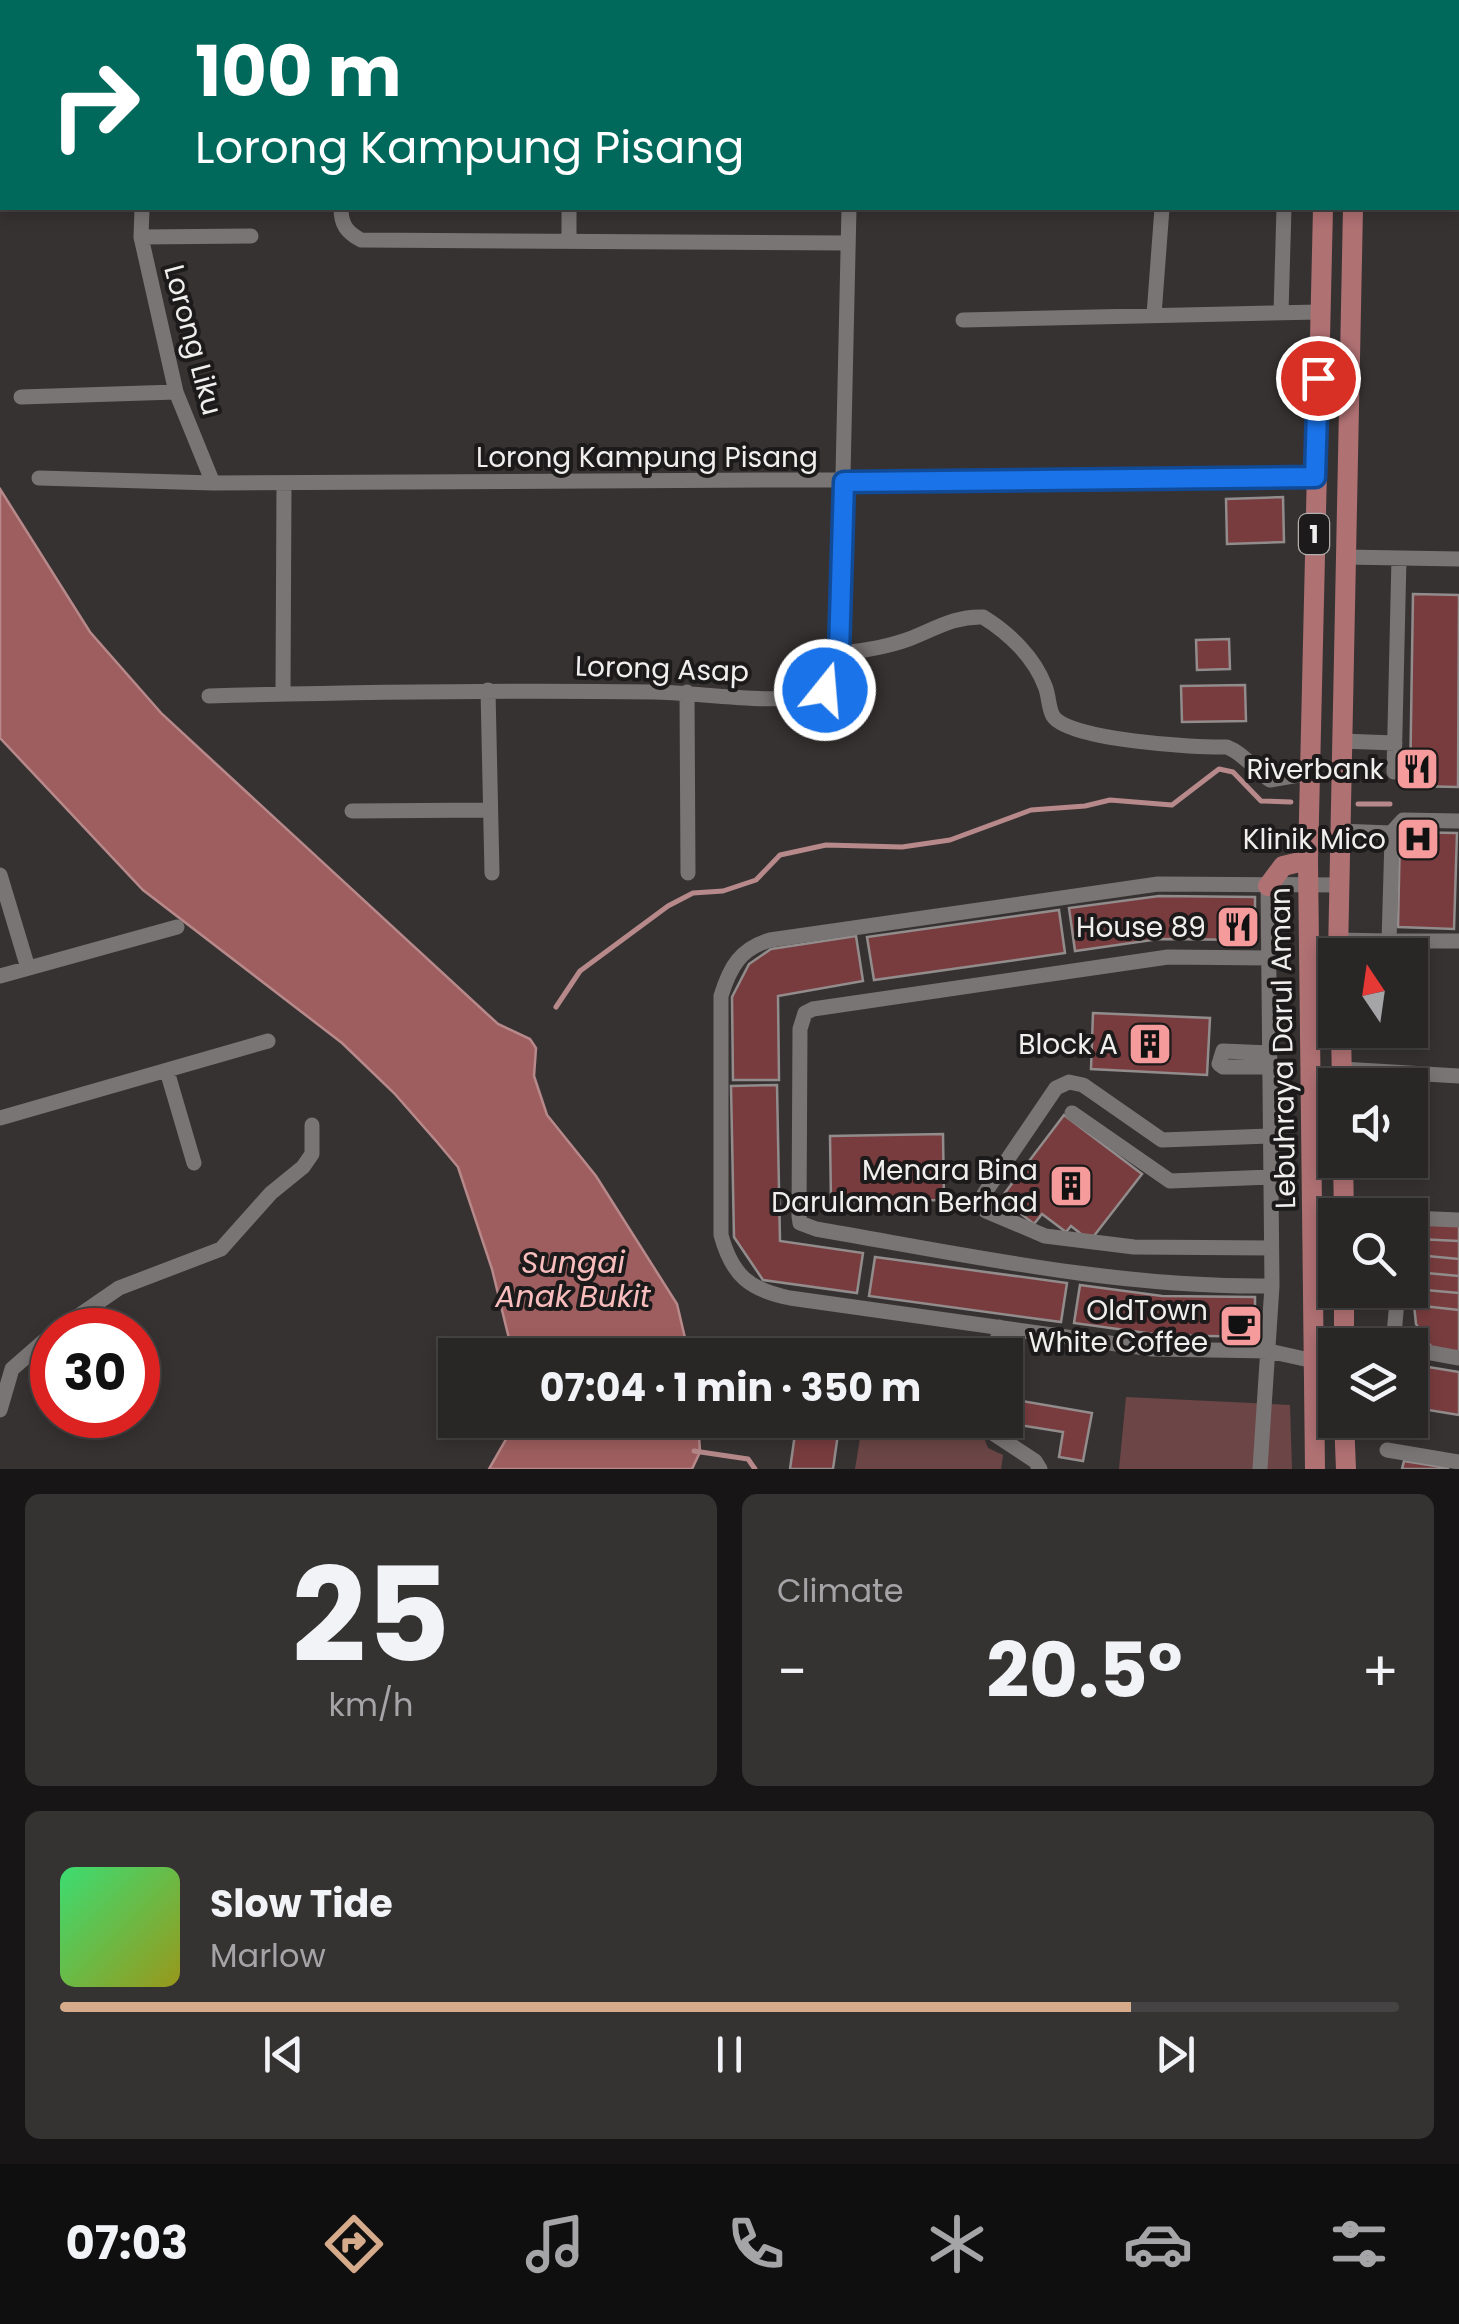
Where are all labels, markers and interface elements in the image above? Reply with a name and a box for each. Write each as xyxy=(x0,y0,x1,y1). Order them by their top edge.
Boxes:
text: 100 m xyxy=(195,22,402,121)
icon: right xyxy=(30,40,160,170)
text: Lorong Kampung Pisang xyxy=(195,116,745,179)
street label: Lorong Liku xyxy=(154,261,232,419)
pin xyxy=(1276,336,1361,421)
icon: arrive xyxy=(1291,351,1346,406)
street label: Lorong Kampung Pisang xyxy=(476,438,818,477)
road number: 1 xyxy=(1299,514,1329,554)
position arrow xyxy=(773,638,877,742)
street label: Lorong Asap xyxy=(574,646,750,692)
restaurant icon: Riverbank xyxy=(1394,746,1440,792)
place label: Riverbank xyxy=(1246,750,1385,789)
hospital icon: Klinik Mico xyxy=(1395,816,1441,862)
place label: Klinik Mico xyxy=(1243,820,1386,859)
street label: Lebuhraya Darul Aman xyxy=(1261,887,1305,1209)
restaurant icon: House 89 xyxy=(1215,904,1261,950)
place label: House 89 xyxy=(1076,908,1206,947)
north arrow xyxy=(1318,938,1428,1048)
map controls xyxy=(1318,938,1428,1438)
building icon: Block A xyxy=(1127,1021,1173,1067)
place label: Block A xyxy=(1018,1025,1118,1064)
button: sound xyxy=(1318,1068,1428,1178)
place label: Menara Bina Darulaman Berhad xyxy=(771,1151,1038,1222)
building icon: Menara Bina Darulaman Berhad xyxy=(1048,1163,1094,1209)
button: search xyxy=(1318,1198,1428,1308)
water label: Sungai Anak Bukit xyxy=(494,1241,652,1318)
place label: OldTown White Coffee xyxy=(1028,1291,1208,1362)
cafe icon: OldTown White Coffee xyxy=(1218,1303,1264,1349)
speed limit sign: 30 xyxy=(30,1308,160,1438)
button: layers xyxy=(1318,1328,1428,1438)
text: 07:04 · 1 min · 350 m xyxy=(540,1361,921,1414)
text: 25 xyxy=(292,1524,450,1707)
text: Climate xyxy=(777,1568,904,1613)
text: 20.5° xyxy=(986,1618,1183,1723)
text: − xyxy=(777,1633,807,1710)
text: + xyxy=(1361,1633,1399,1710)
text: km/h xyxy=(328,1682,414,1727)
text: Slow Tide xyxy=(210,1877,393,1930)
text: Marlow xyxy=(210,1933,326,1978)
icon: previous xyxy=(256,2027,311,2082)
icon: pause xyxy=(702,2027,757,2082)
icon: next xyxy=(1148,2027,1203,2082)
icon: directions xyxy=(319,2209,389,2279)
icon: music xyxy=(520,2209,590,2279)
icon: phone xyxy=(721,2209,791,2279)
icon: climate xyxy=(922,2209,992,2279)
icon: car xyxy=(1123,2209,1193,2279)
icon: filters xyxy=(1324,2209,1394,2279)
text: 07:03 xyxy=(65,2212,188,2275)

